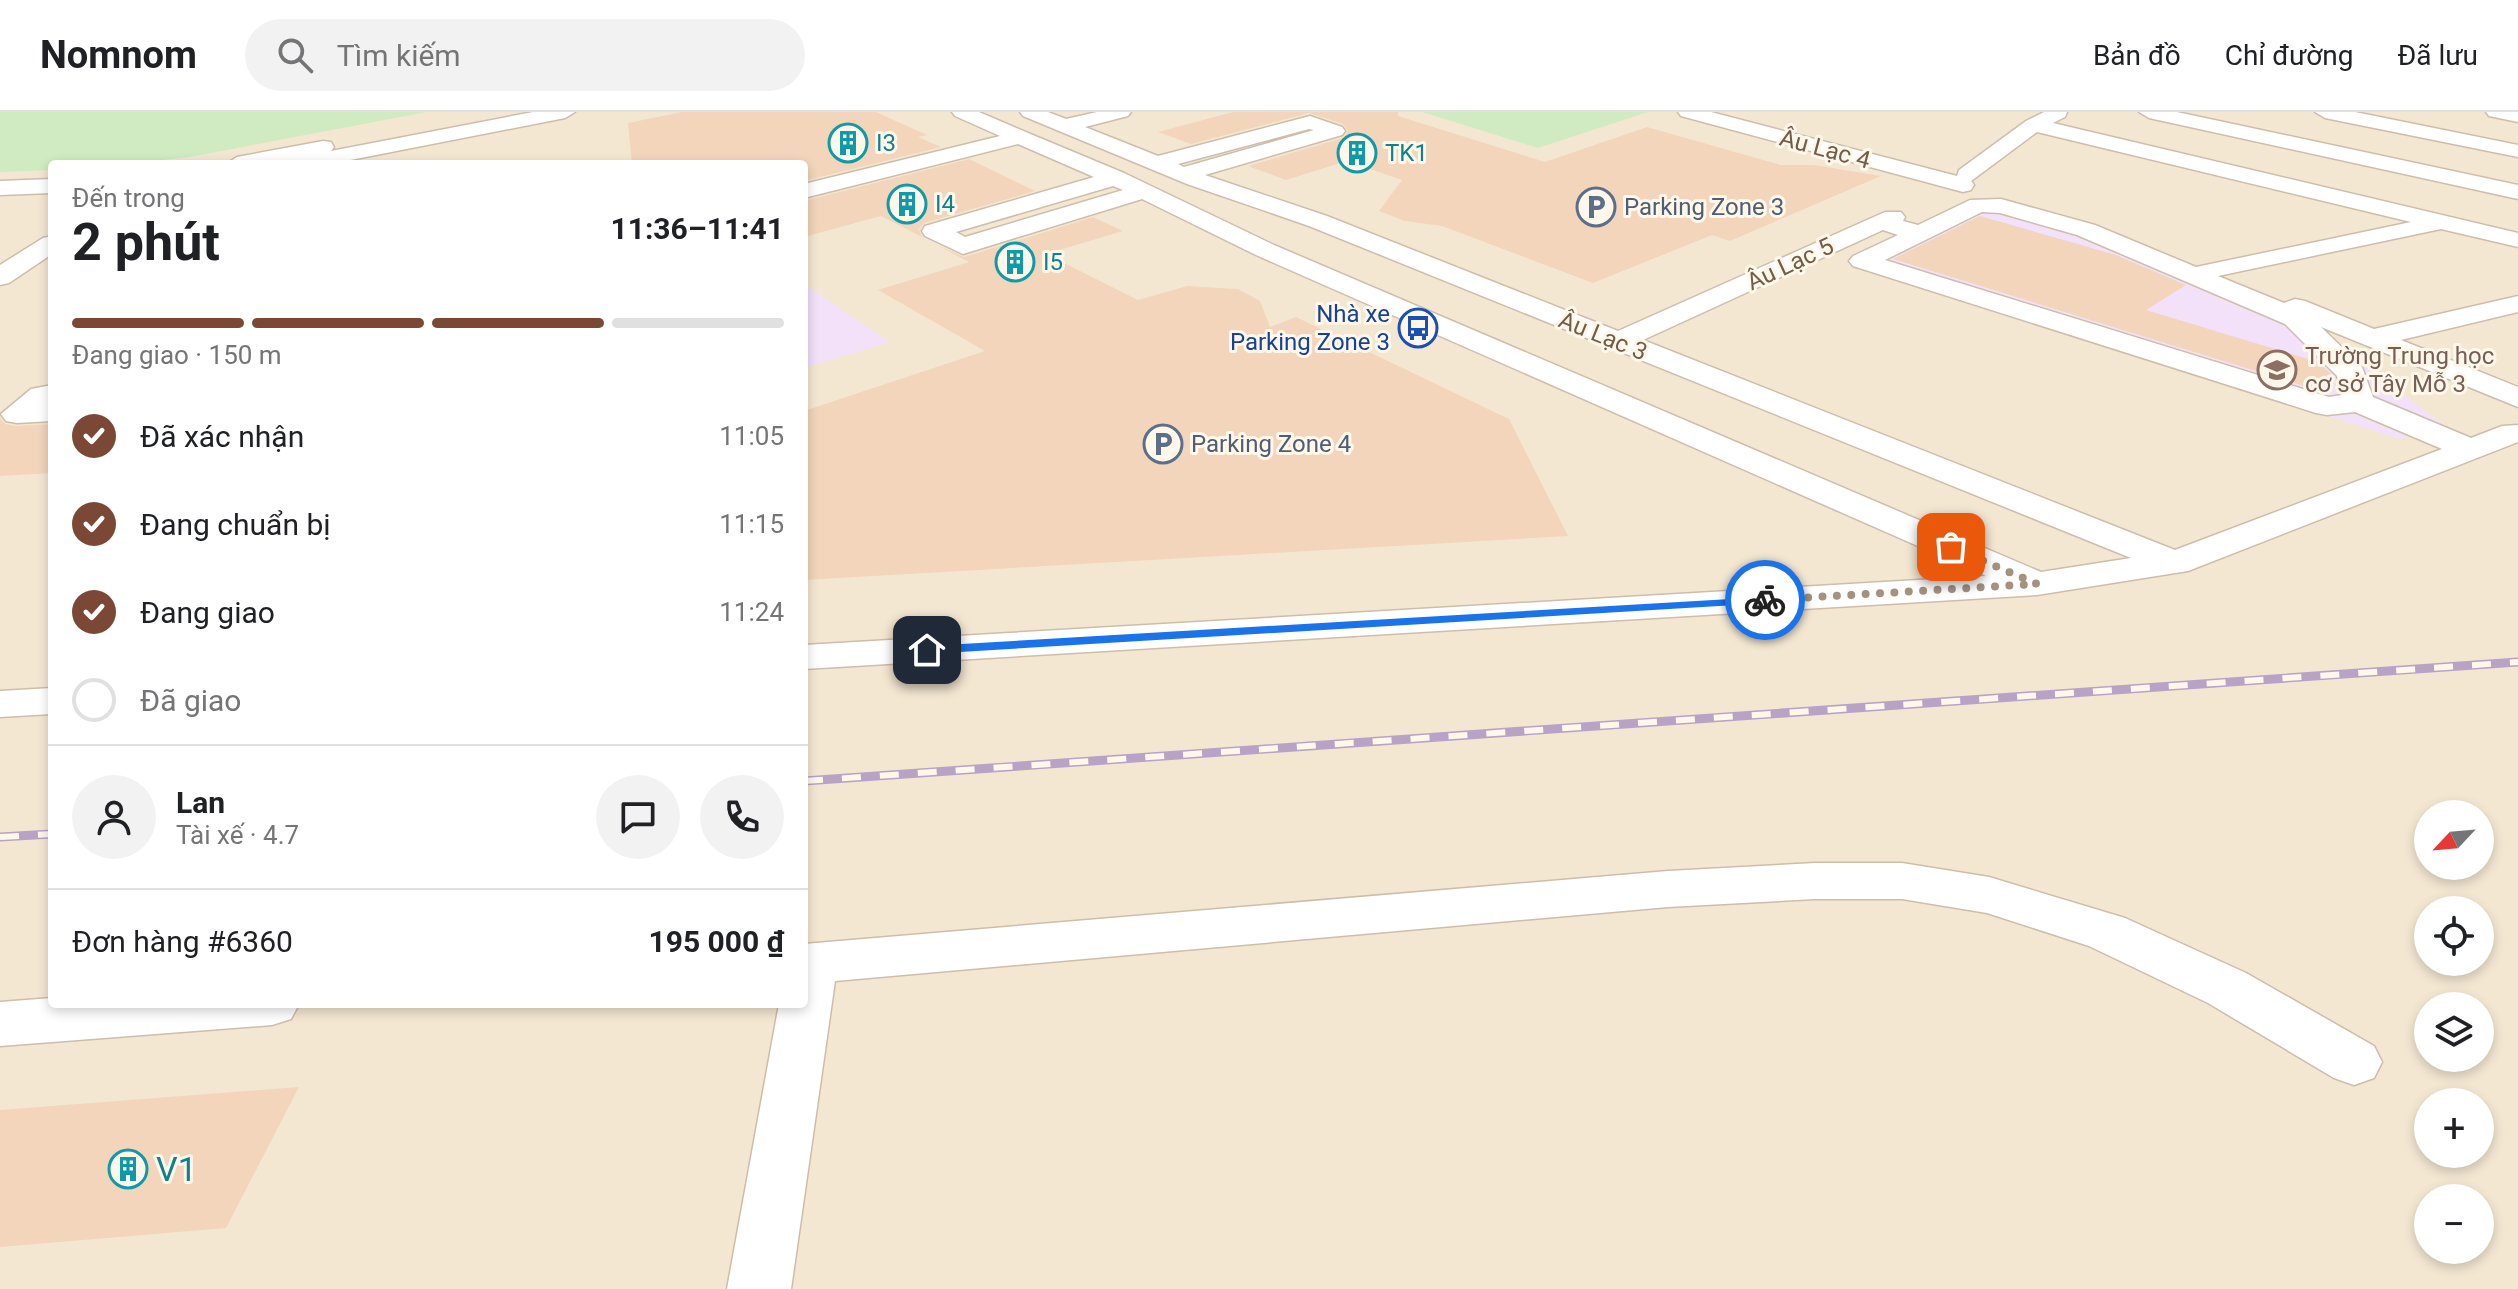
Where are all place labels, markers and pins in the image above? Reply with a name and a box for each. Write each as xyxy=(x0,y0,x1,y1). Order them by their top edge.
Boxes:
building icon: I3 xyxy=(827,122,869,164)
place label: I3 xyxy=(876,129,896,157)
building icon: TK1 xyxy=(1336,132,1378,174)
place label: TK1 xyxy=(1385,139,1428,167)
building icon: I4 xyxy=(886,183,928,225)
parking icon: Parking Zone 3 xyxy=(1575,186,1617,228)
place label: I4 xyxy=(935,190,955,218)
place label: Parking Zone 3 xyxy=(1624,193,1784,221)
building icon: I5 xyxy=(994,241,1036,283)
place label: I5 xyxy=(1043,248,1063,276)
place label: Nhà xe Parking Zone 3 xyxy=(1230,300,1390,356)
bus stop icon: Nhà xe Parking Zone 3 xyxy=(1397,307,1439,349)
place label: Trường Trung học cơ sở Tây Mỗ 3 xyxy=(2305,342,2494,398)
school or university icon: Trường Trung học cơ sở Tây Mỗ 3 xyxy=(2256,349,2298,391)
parking icon: Parking Zone 4 xyxy=(1142,423,1184,465)
place label: Parking Zone 4 xyxy=(1191,430,1351,458)
pin xyxy=(1917,513,1985,581)
pin xyxy=(893,616,961,684)
building icon: V1 xyxy=(107,1148,149,1190)
place label: V1 xyxy=(156,1149,197,1189)

